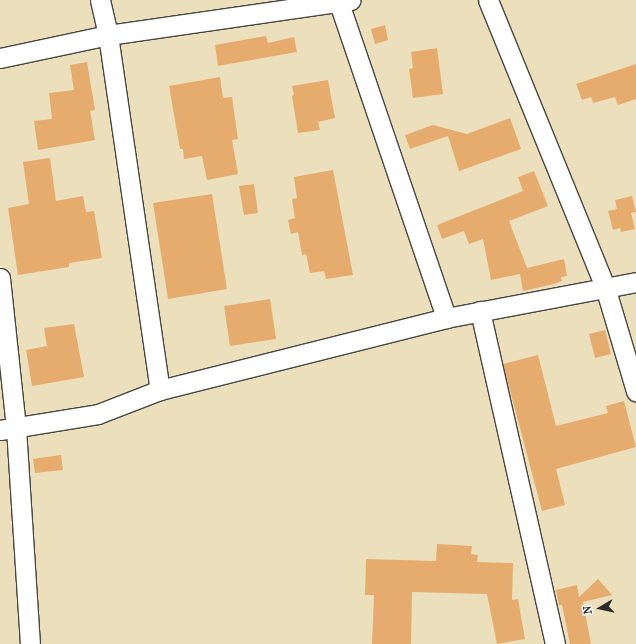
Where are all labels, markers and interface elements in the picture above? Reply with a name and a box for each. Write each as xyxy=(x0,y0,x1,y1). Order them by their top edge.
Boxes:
north arrow xyxy=(580,588,620,628)
text: N xyxy=(581,605,595,615)

